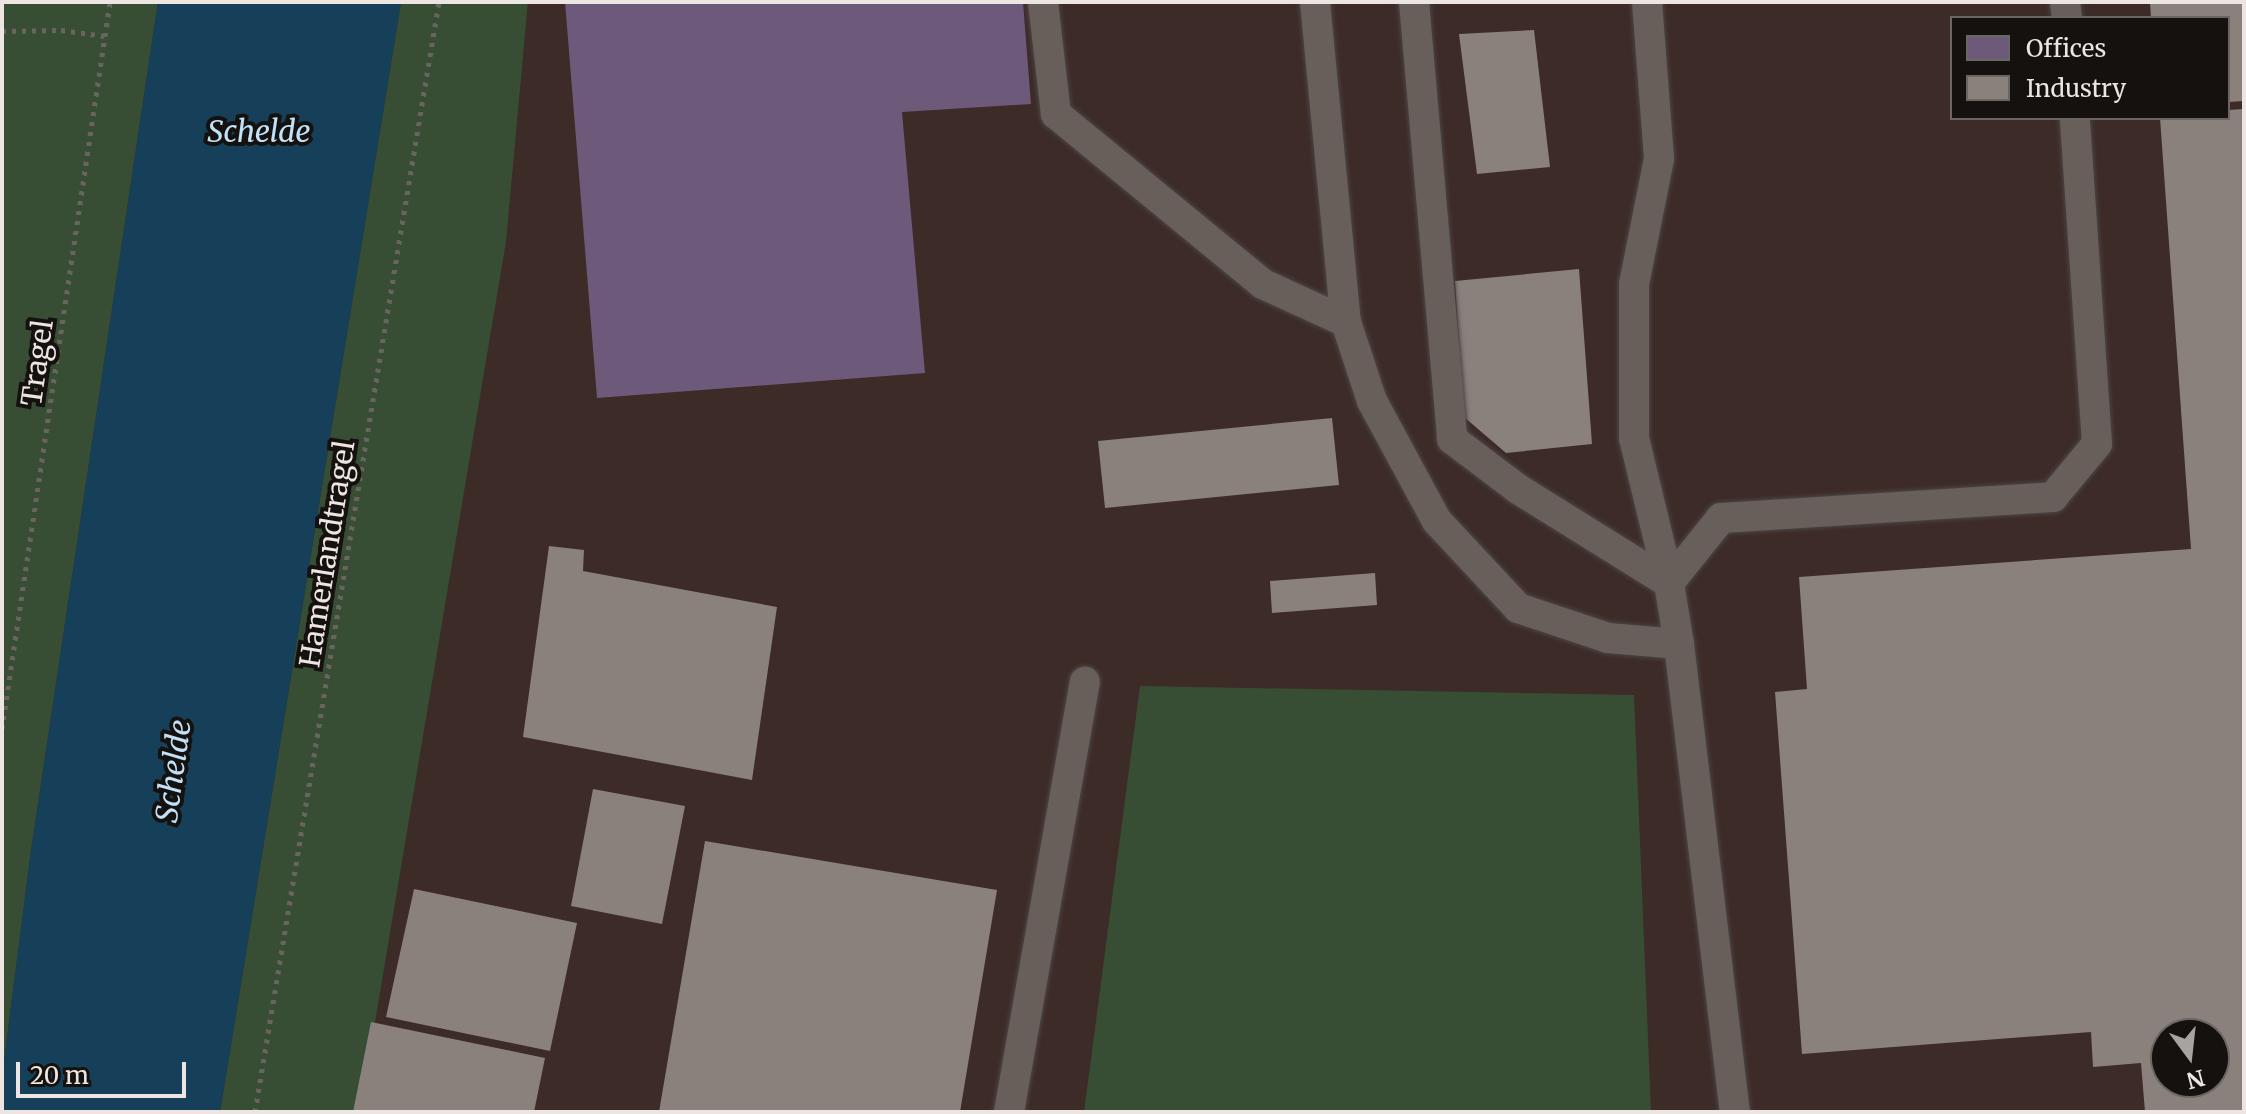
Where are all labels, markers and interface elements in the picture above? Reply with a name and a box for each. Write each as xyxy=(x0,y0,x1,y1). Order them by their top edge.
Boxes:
legend xyxy=(1950,16,2230,120)
text: Offices xyxy=(2026,33,2106,64)
text: Industry xyxy=(2026,73,2126,104)
water label: Schelde xyxy=(207,113,311,149)
street label: Tragel xyxy=(14,318,60,408)
street label: Hamerlandtragel xyxy=(293,438,361,670)
water label: Schelde xyxy=(148,717,198,825)
north arrow xyxy=(2150,1018,2230,1098)
scale bar xyxy=(20,1046,190,1096)
text: 20 m xyxy=(30,1060,89,1091)
text: N xyxy=(2184,1063,2208,1095)

